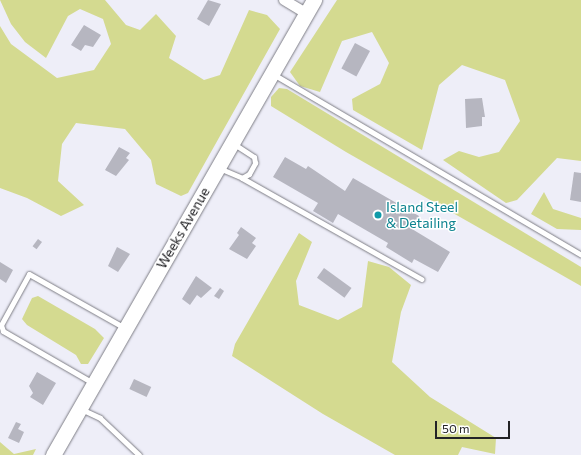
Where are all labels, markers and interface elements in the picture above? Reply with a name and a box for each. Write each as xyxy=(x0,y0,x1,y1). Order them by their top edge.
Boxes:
street label: Weeks Avenue xyxy=(153,184,213,272)
place label: Island Steel & Detailing xyxy=(386,199,458,232)
marker: Island Steel & Detailing xyxy=(373,210,383,220)
scale bar xyxy=(437,413,512,439)
text: 50 m xyxy=(442,421,470,435)

